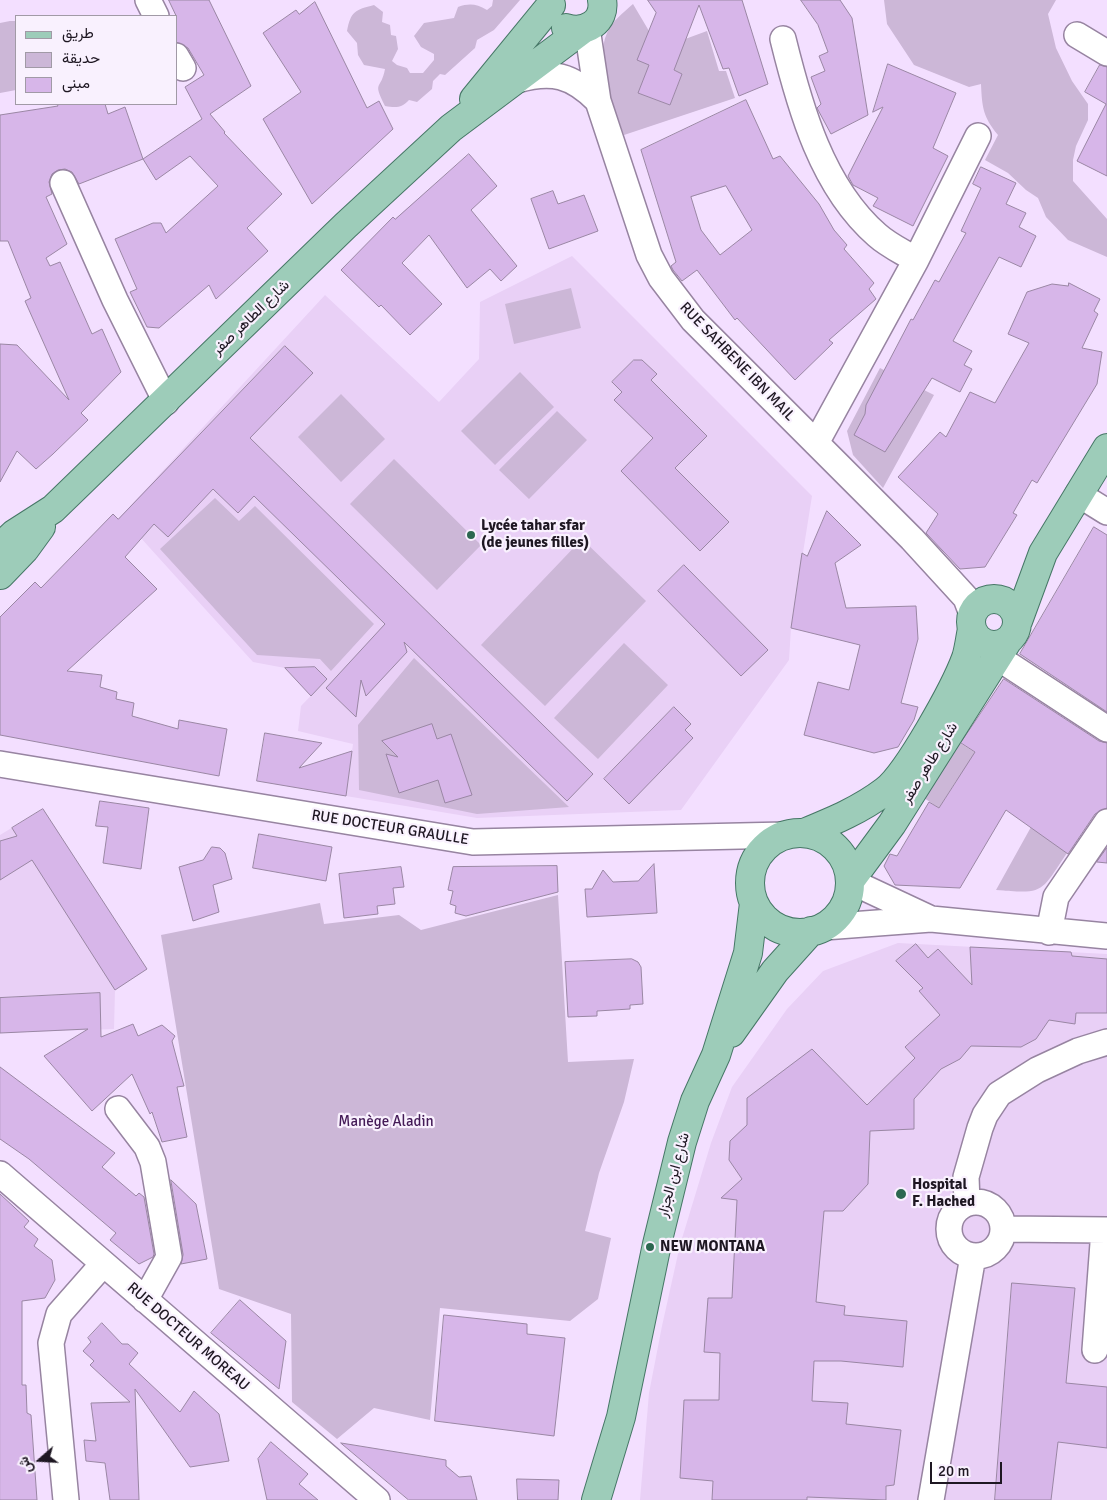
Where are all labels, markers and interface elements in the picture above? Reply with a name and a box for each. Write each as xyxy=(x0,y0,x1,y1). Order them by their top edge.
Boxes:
legend xyxy=(15,15,178,105)
text: طريق xyxy=(62,24,94,42)
text: حديقة xyxy=(62,49,100,67)
text: مبنى xyxy=(62,74,90,92)
street label: شارع الطاهر صفر xyxy=(209,277,293,359)
street label: RUE SAHBENE IBN MAIL xyxy=(676,299,798,425)
place label: Lycée tahar sfar (de jeunes filles) xyxy=(481,517,589,552)
marker: Lycée tahar sfar (de jeunes filles) xyxy=(465,529,477,541)
street label: شارع طاهر صفر xyxy=(898,719,962,807)
street label: RUE DOCTEUR GRAULLE xyxy=(310,807,470,849)
park label: Manège Aladin xyxy=(338,1113,434,1131)
street label: شارع ابن الجزار xyxy=(654,1131,694,1219)
place label: Hospital F. Hached xyxy=(912,1176,975,1211)
marker: Hospital F. Hached xyxy=(894,1187,908,1201)
place label: NEW MONTANA xyxy=(660,1238,765,1256)
marker: NEW MONTANA xyxy=(644,1241,656,1253)
street label: RUE DOCTEUR MOREAU xyxy=(123,1279,253,1395)
north arrow xyxy=(15,1435,65,1485)
scale bar xyxy=(932,1452,1004,1484)
text: ش xyxy=(15,1454,36,1476)
text: 20 m xyxy=(938,1462,969,1480)

